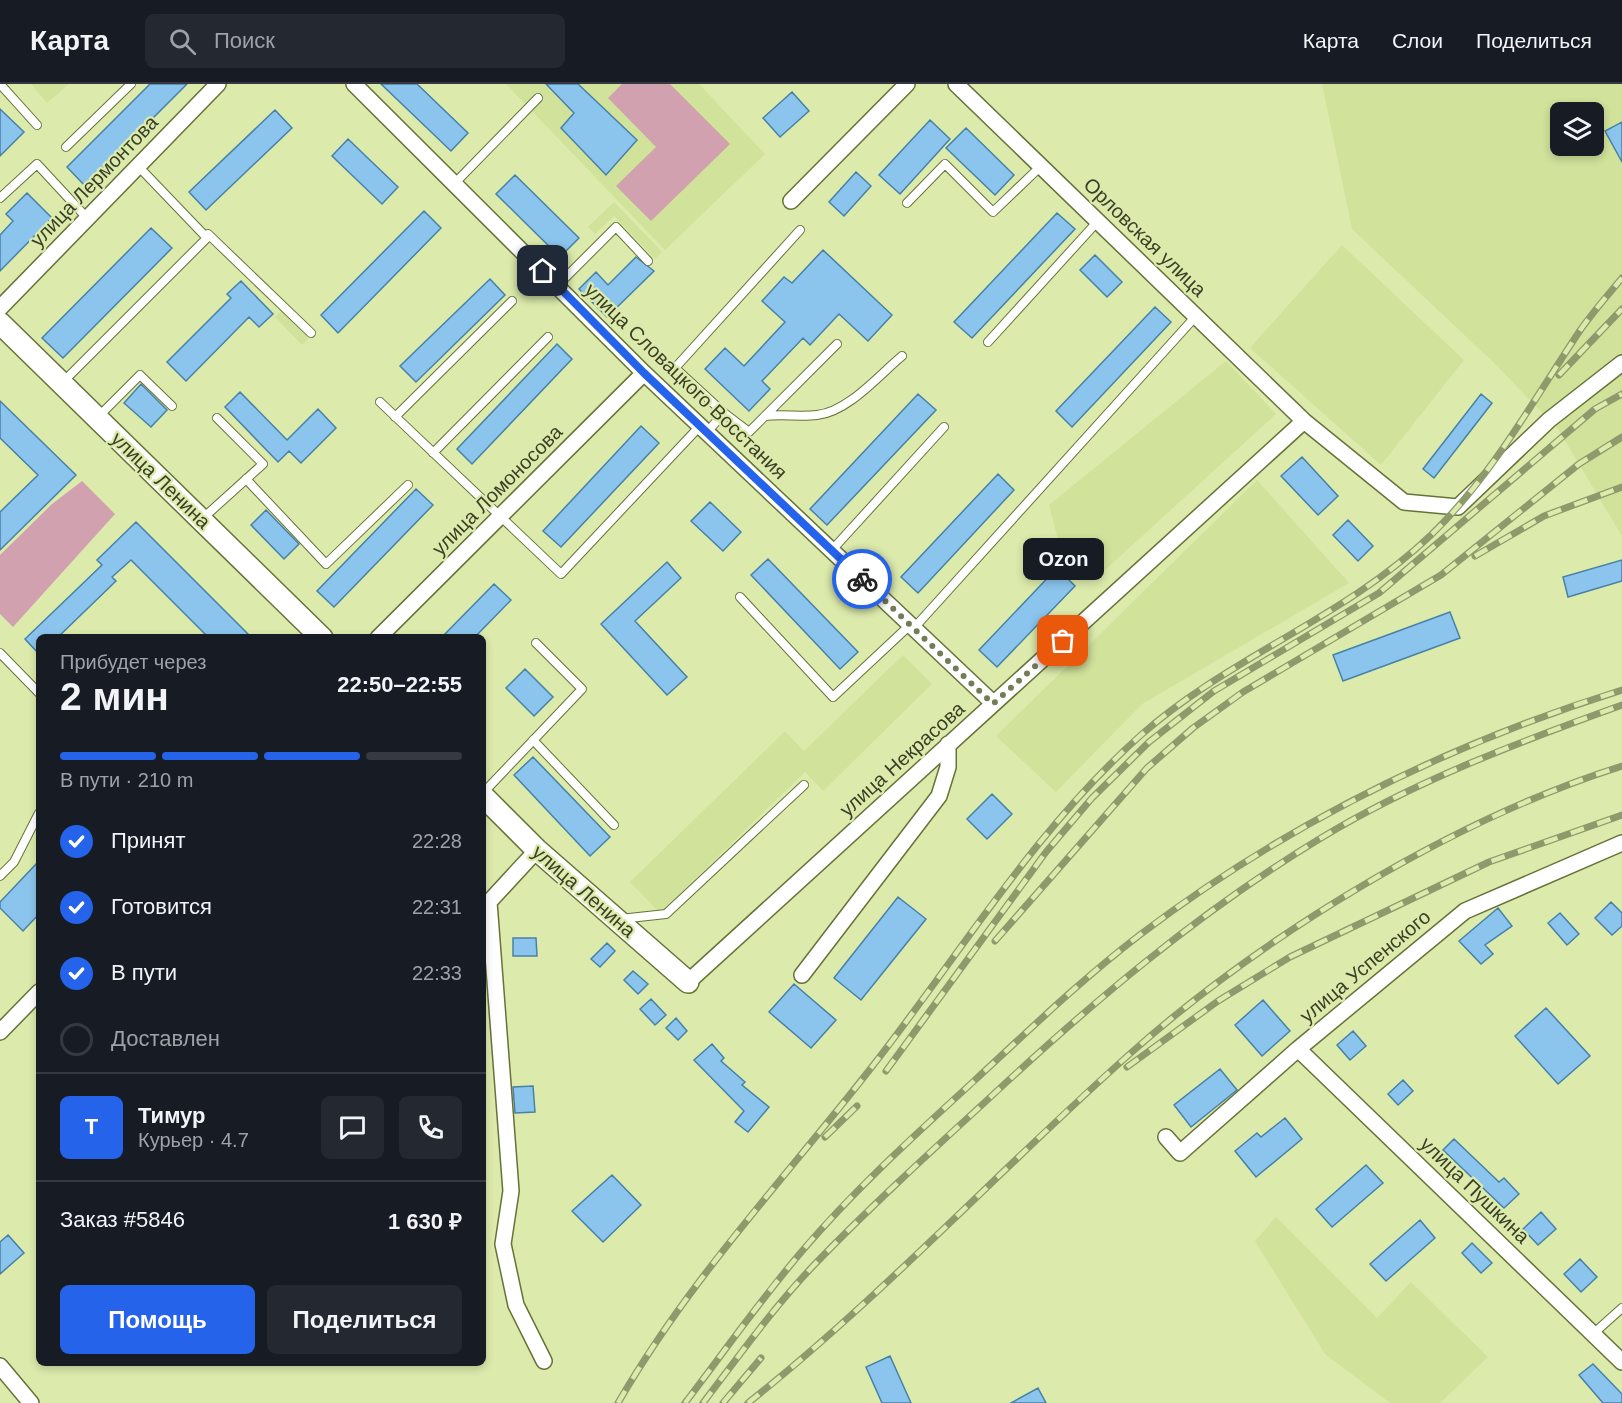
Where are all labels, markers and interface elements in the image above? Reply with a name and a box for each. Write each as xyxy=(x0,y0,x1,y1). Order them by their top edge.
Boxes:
search box xyxy=(145,14,565,68)
text: Карта xyxy=(30,25,109,56)
icon: search xyxy=(166,25,199,58)
text: Поиск xyxy=(214,28,275,53)
text: Карта xyxy=(1303,29,1359,52)
text: Слои xyxy=(1392,29,1443,52)
text: Поделиться xyxy=(1476,29,1592,52)
map controls xyxy=(1550,102,1604,156)
button: layers xyxy=(1550,102,1604,156)
street label: улица Лермонтова xyxy=(26,110,163,251)
street label: Орловская улица xyxy=(1079,173,1211,301)
pin xyxy=(517,245,568,296)
icon: home xyxy=(526,254,559,287)
street label: улица Словацкого Восстания xyxy=(580,279,792,483)
street label: улица Ломоносова xyxy=(427,420,567,560)
street label: улица Ленина xyxy=(107,427,216,533)
callout: Ozon xyxy=(1022,539,1104,581)
text: Ozon xyxy=(1039,548,1089,570)
courier xyxy=(832,549,892,609)
icon: bike xyxy=(846,563,879,596)
pin xyxy=(1037,615,1088,666)
icon: bag xyxy=(1046,624,1079,657)
text: Прибудет через xyxy=(60,651,206,673)
text: 22:50–22:55 xyxy=(337,672,462,697)
text: 2 мин xyxy=(60,675,169,718)
street label: улица Некрасова xyxy=(835,697,969,821)
text: В пути · 210 m xyxy=(60,769,193,791)
icon: check xyxy=(60,825,93,858)
text: Принят xyxy=(111,828,185,853)
text: 22:28 xyxy=(412,830,462,852)
street label: улица Ленина xyxy=(528,840,641,942)
icon: check xyxy=(60,891,93,924)
text: Готовится xyxy=(111,894,212,919)
text: 22:31 xyxy=(412,896,462,918)
street label: улица Успенского xyxy=(1296,905,1434,1027)
icon: check xyxy=(60,957,93,990)
text: В пути xyxy=(111,960,177,985)
text: 22:33 xyxy=(412,962,462,984)
text: Доставлен xyxy=(111,1026,220,1051)
button: chat xyxy=(321,1096,384,1159)
button: phone xyxy=(399,1096,462,1159)
text: Тимур xyxy=(138,1103,206,1128)
text: Т xyxy=(85,1114,98,1139)
text: Курьер · 4.7 xyxy=(138,1129,249,1151)
street label: улица Пушкина xyxy=(1416,1132,1535,1248)
text: Заказ #5846 xyxy=(60,1207,185,1232)
text: 1 630 ₽ xyxy=(388,1209,462,1234)
button: Помощь xyxy=(60,1285,255,1354)
button: Поделиться xyxy=(267,1285,462,1354)

